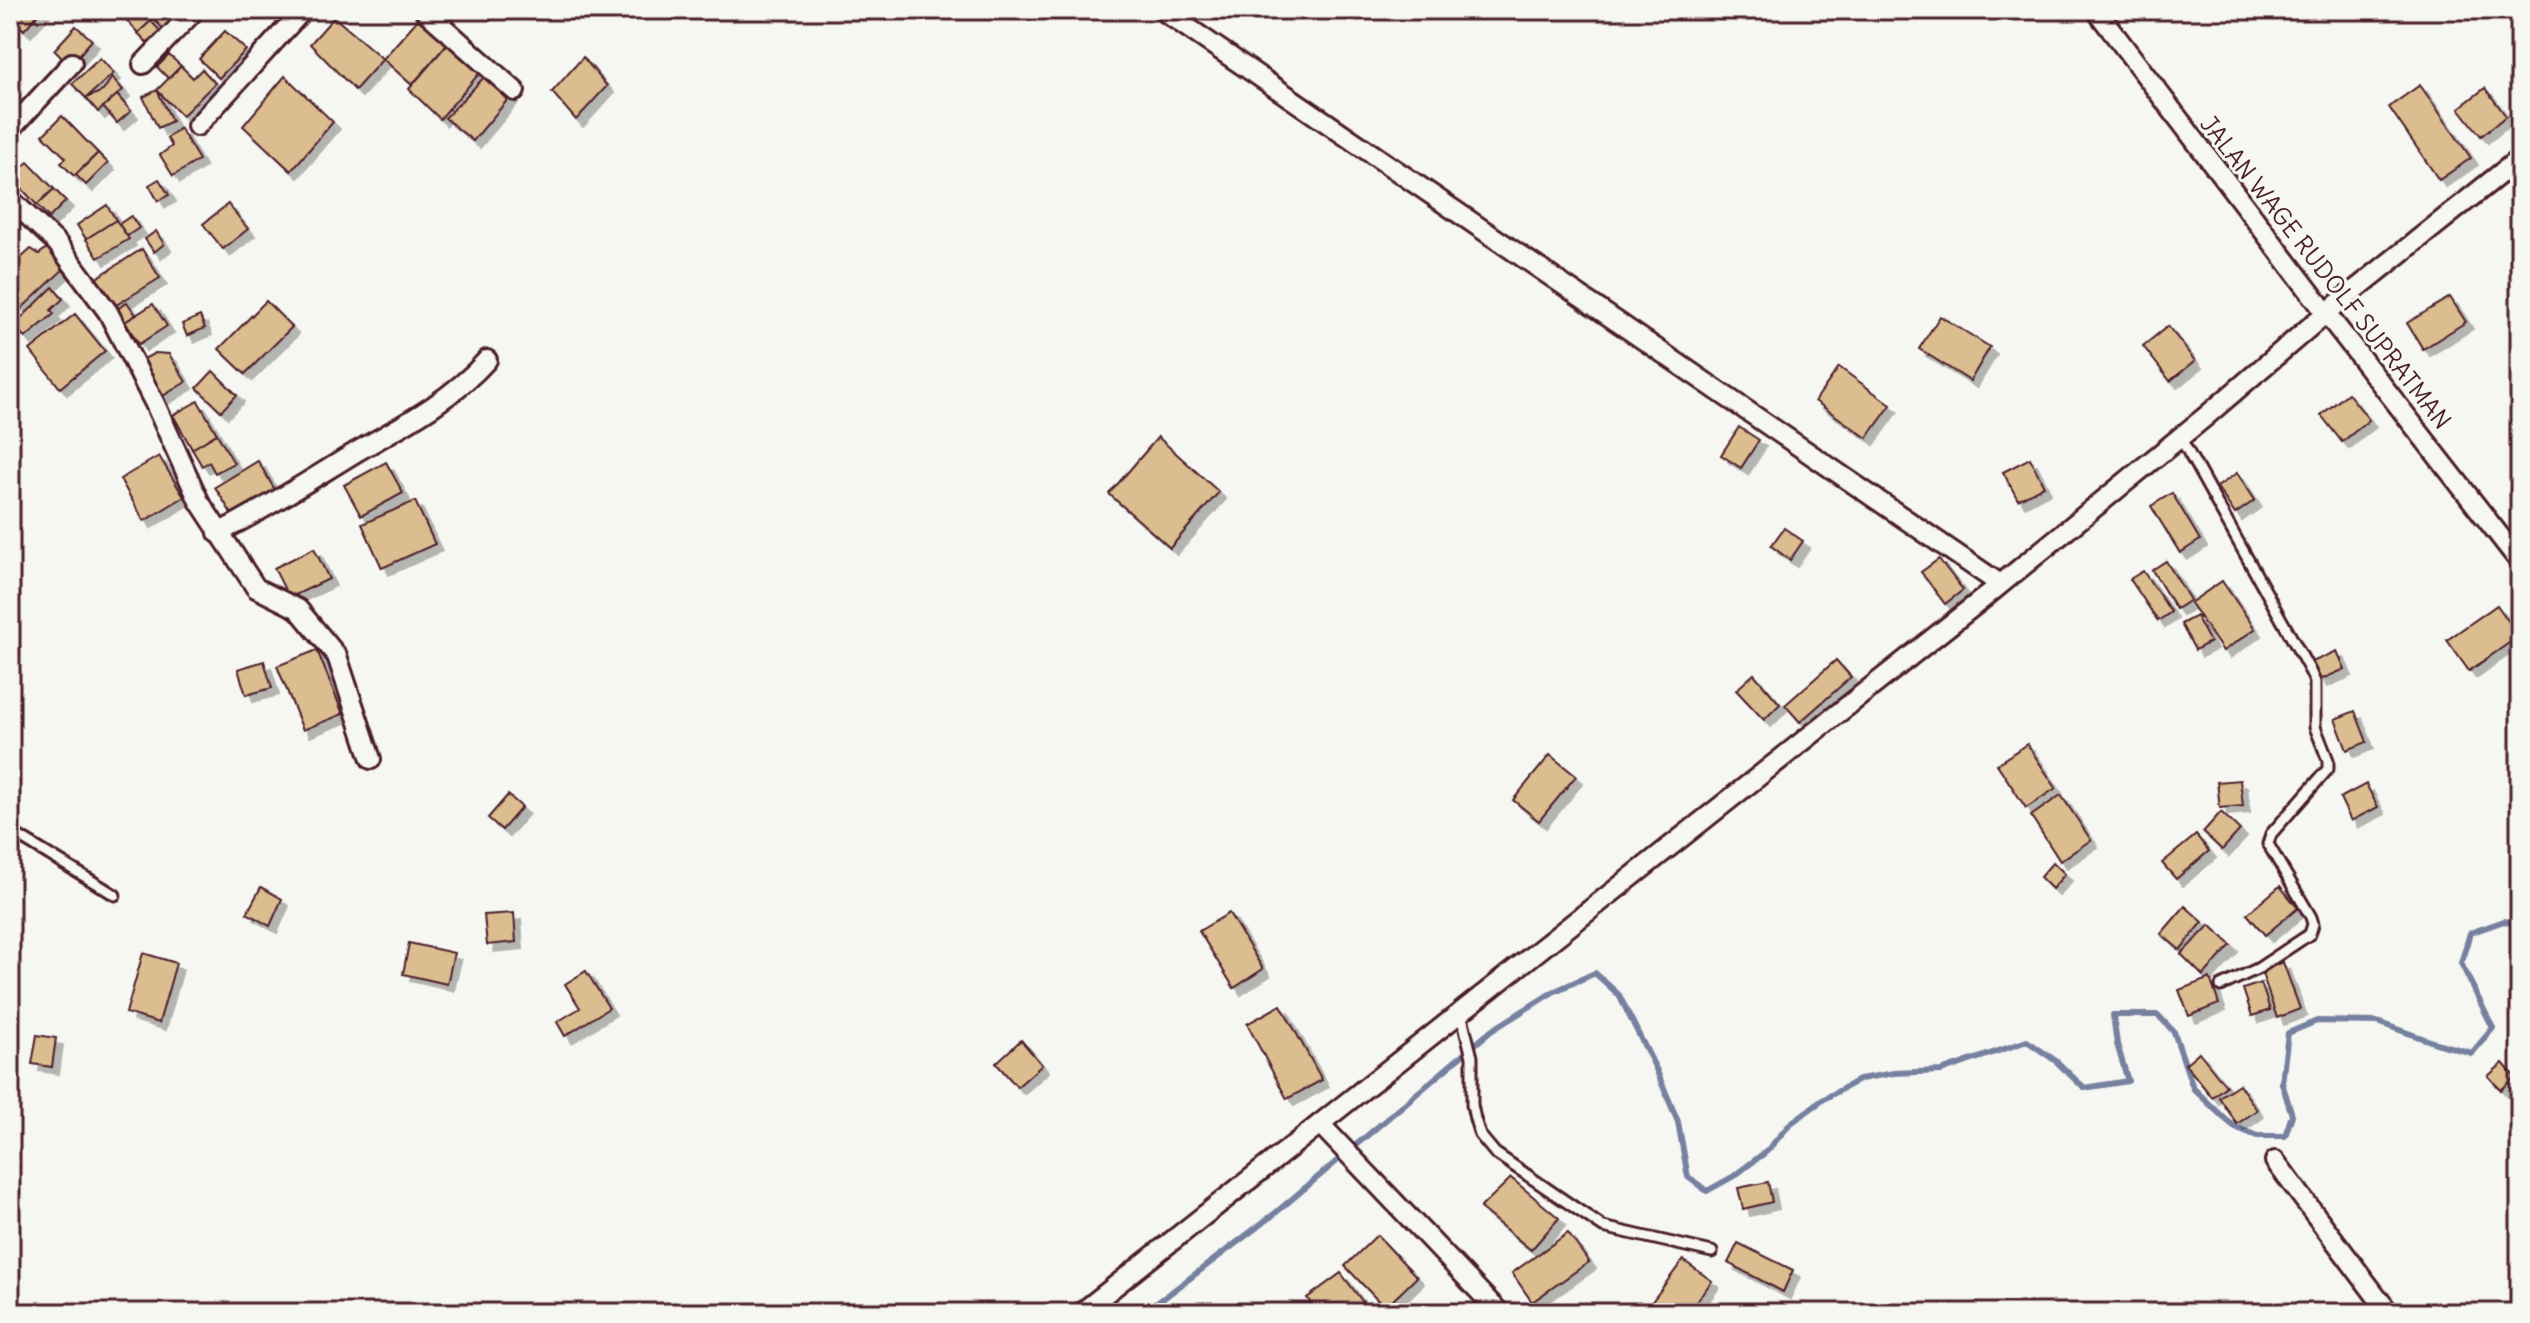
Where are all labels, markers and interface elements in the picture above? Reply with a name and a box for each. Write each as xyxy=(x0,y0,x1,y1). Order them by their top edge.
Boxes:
street label: JALAN WAGE RUDOLF SUPRATMAN xyxy=(2194,109,2458,435)

